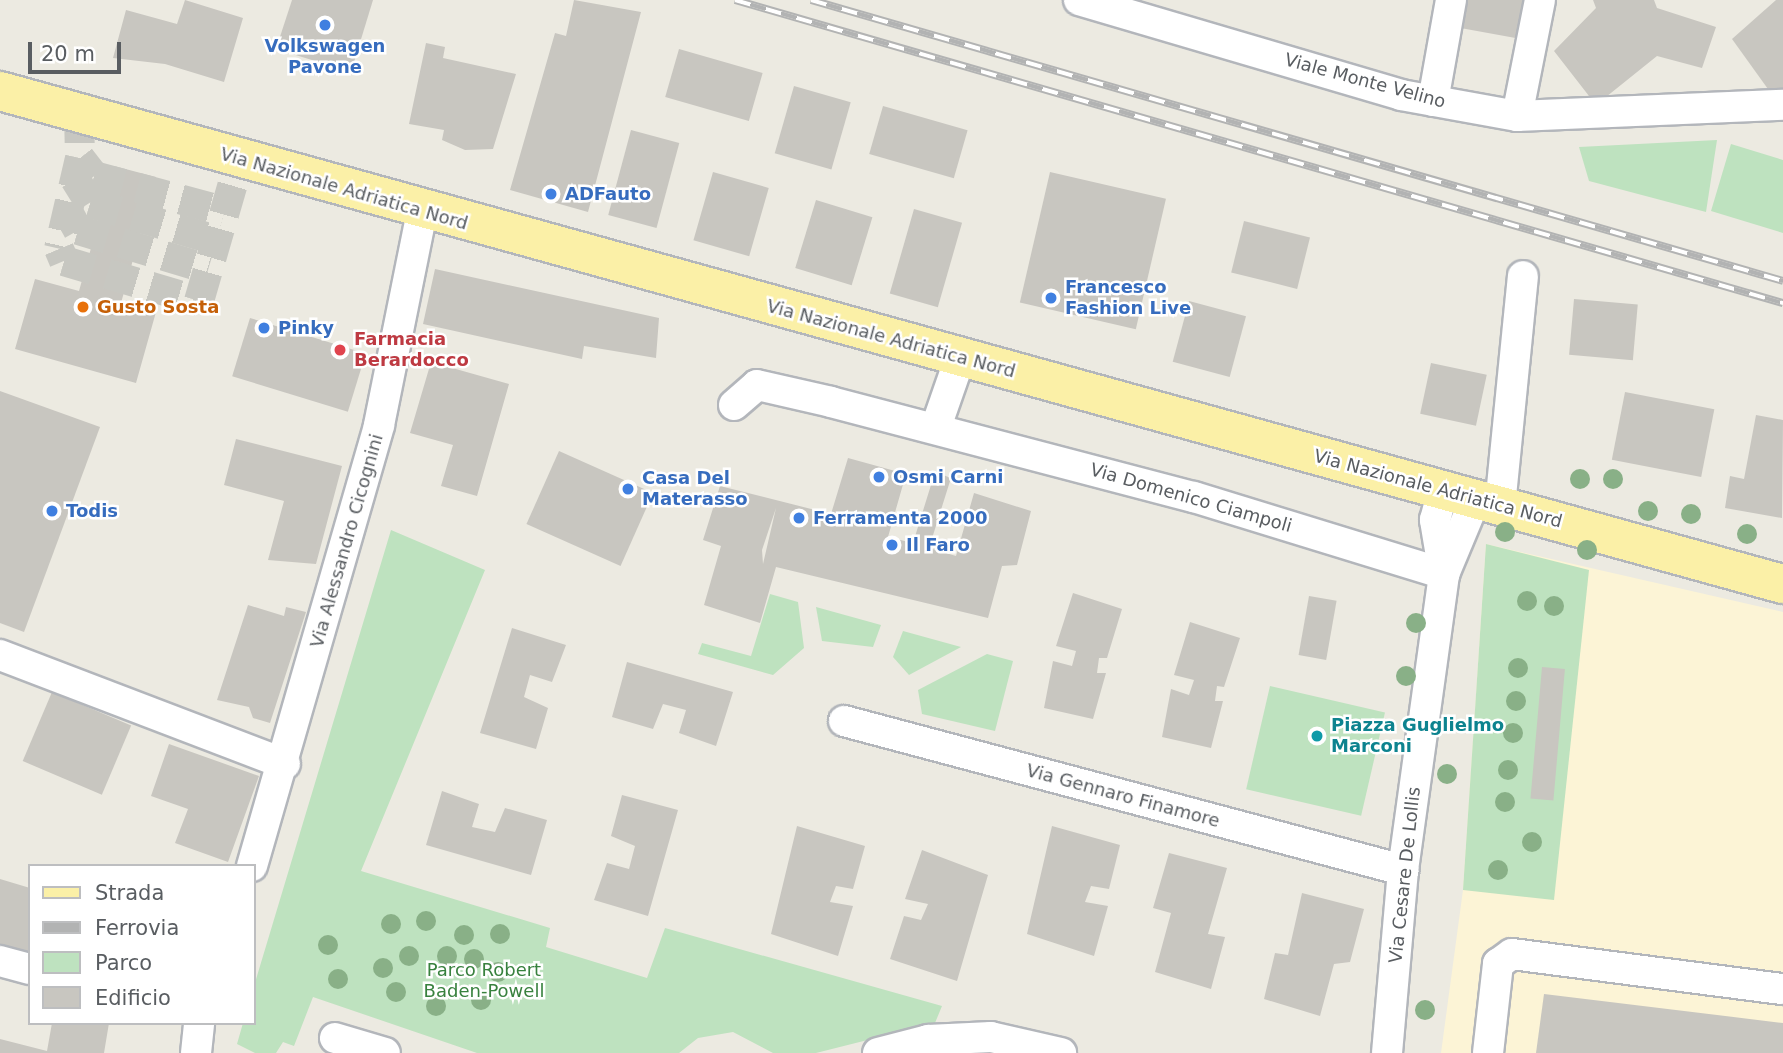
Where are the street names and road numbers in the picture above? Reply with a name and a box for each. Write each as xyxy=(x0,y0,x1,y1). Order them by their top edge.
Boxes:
street label: Viale Monte Velino xyxy=(1282,49,1448,113)
street label: Via Nazionale Adriatica Nord xyxy=(218,143,470,235)
street label: Via Nazionale Adriatica Nord xyxy=(764,295,1018,383)
street label: Via Alessandro Cicognini xyxy=(306,432,388,650)
street label: Via Nazionale Adriatica Nord xyxy=(1311,445,1565,533)
street label: Via Domenico Ciampoli xyxy=(1088,459,1294,537)
street label: Via Gennaro Finamore xyxy=(1024,760,1222,832)
street label: Via Cesare De Lollis xyxy=(1385,786,1425,964)

